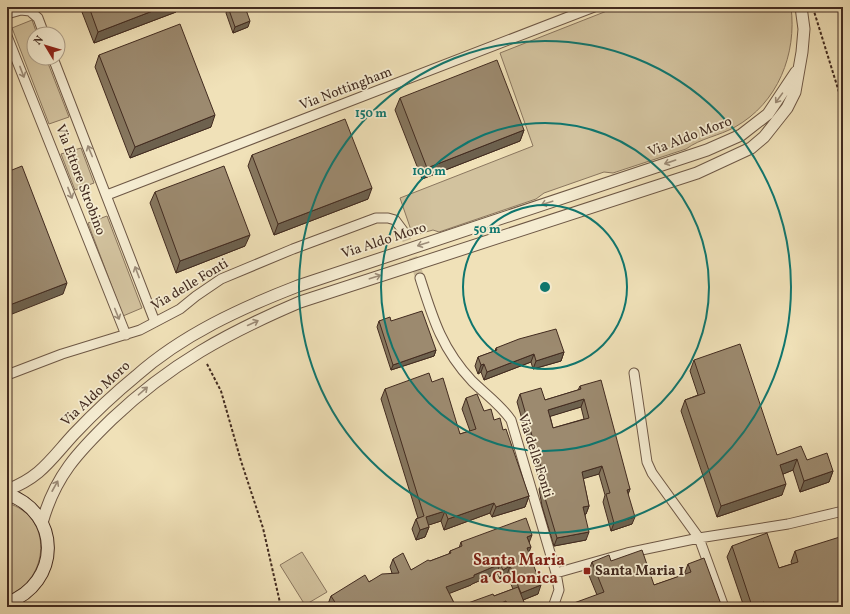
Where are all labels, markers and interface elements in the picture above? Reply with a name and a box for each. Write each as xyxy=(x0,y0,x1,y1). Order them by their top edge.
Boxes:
north arrow xyxy=(26,26,66,66)
text: N xyxy=(31,33,48,49)
street label: Via Nottingham xyxy=(297,63,395,115)
one-way arrow xyxy=(19,65,27,77)
one-way arrow xyxy=(775,92,784,103)
text: 150 m xyxy=(355,106,387,122)
street label: Via Aldo Moro xyxy=(645,112,735,162)
street label: Via Ettore Strobino xyxy=(50,122,110,238)
one-way arrow xyxy=(86,146,93,158)
one-way arrow xyxy=(665,159,677,167)
text: 100 m xyxy=(412,164,446,180)
one-way arrow xyxy=(66,186,74,198)
one-way arrow xyxy=(541,200,553,208)
street label: Via Aldo Moro xyxy=(339,218,429,264)
text: 50 m xyxy=(473,222,501,238)
one-way arrow xyxy=(418,241,430,249)
street label: Via delle Fonti xyxy=(148,254,232,316)
one-way arrow xyxy=(132,267,140,279)
one-way arrow xyxy=(368,273,380,281)
centre of rings xyxy=(538,280,552,294)
one-way arrow xyxy=(114,307,122,319)
one-way arrow xyxy=(246,318,258,326)
street label: Via Aldo Moro xyxy=(57,357,135,431)
one-way arrow xyxy=(137,387,147,396)
street label: Via delle Fonti xyxy=(512,412,558,500)
one-way arrow xyxy=(52,481,60,493)
district label: Santa Maria a Colonica xyxy=(473,550,565,590)
place label: Santa Maria 1 xyxy=(595,562,684,581)
marker: Santa Maria 1 xyxy=(582,566,592,576)

